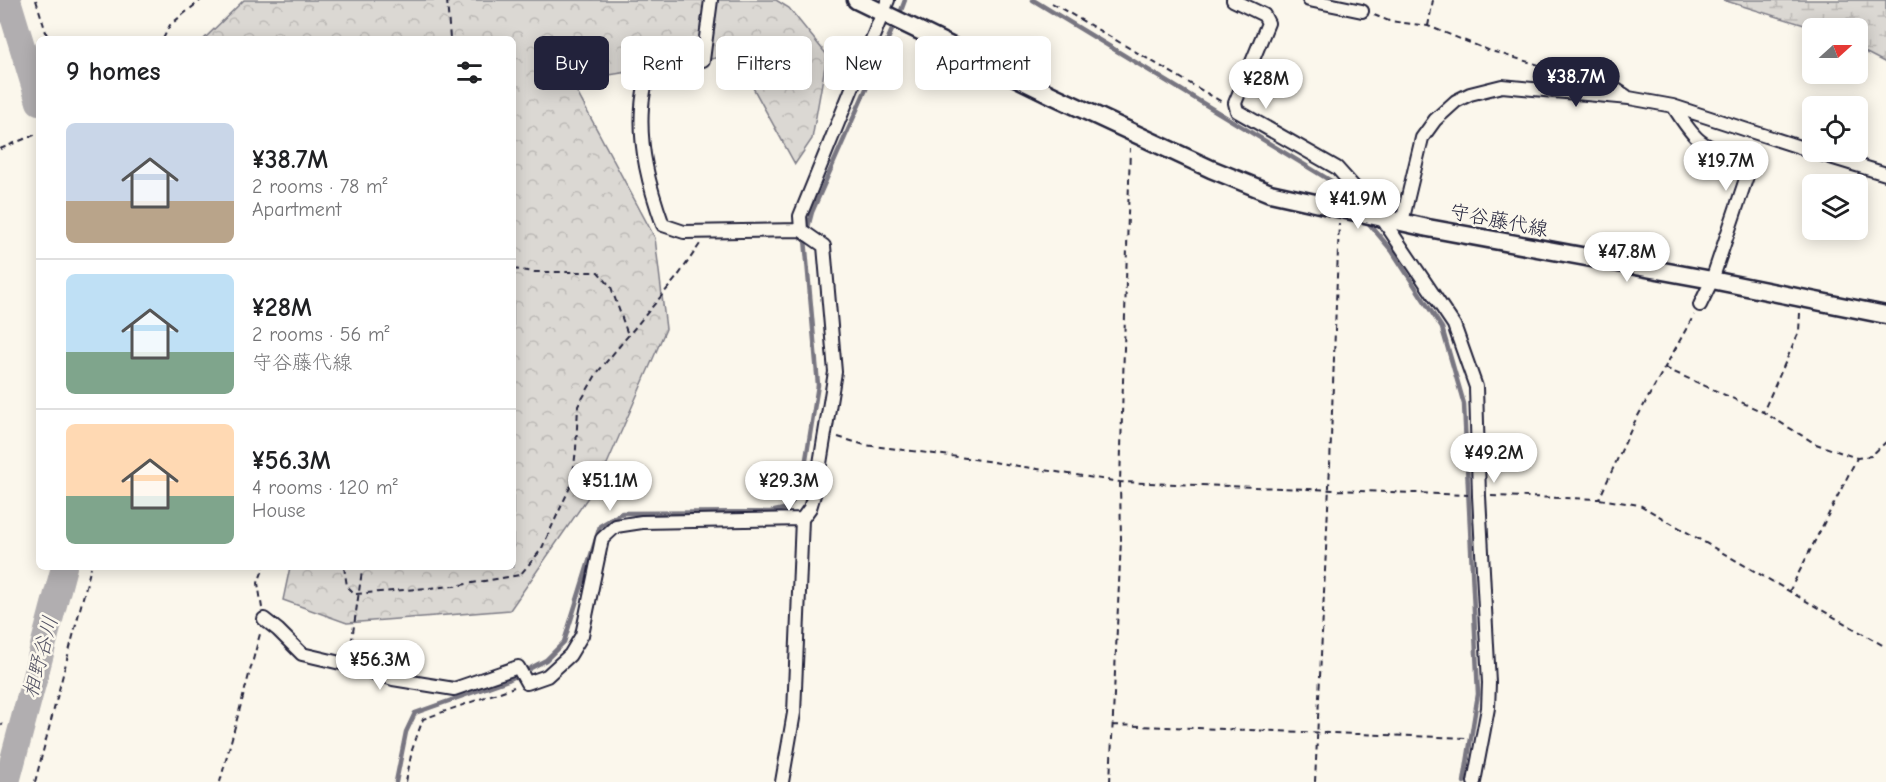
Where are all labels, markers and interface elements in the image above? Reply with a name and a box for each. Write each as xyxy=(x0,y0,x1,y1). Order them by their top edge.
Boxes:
north arrow xyxy=(1802,18,1868,84)
map controls xyxy=(1802,18,1868,240)
chip: Buy xyxy=(534,36,609,90)
chip: Rent xyxy=(621,36,704,90)
chip: Filters xyxy=(716,36,812,90)
chip: New xyxy=(824,36,903,90)
chip: Apartment xyxy=(915,36,1051,90)
icon: filters xyxy=(453,56,486,89)
text: 9 homes xyxy=(66,57,161,87)
pin: ¥38.7M xyxy=(1527,57,1625,108)
pin: ¥28M xyxy=(1230,59,1302,110)
text: ¥38.7M xyxy=(1547,65,1605,88)
text: ¥28M xyxy=(1243,67,1289,90)
button: locate xyxy=(1802,96,1868,162)
pin: ¥19.7M xyxy=(1677,141,1775,192)
text: ¥38.7M xyxy=(252,145,328,175)
icon: home xyxy=(114,147,186,219)
text: ¥19.7M xyxy=(1698,149,1754,172)
button: layers xyxy=(1802,174,1868,240)
text: 2 rooms · 78 m² xyxy=(252,175,388,198)
pin: ¥41.9M xyxy=(1309,179,1407,230)
text: ¥41.9M xyxy=(1329,187,1387,210)
text: Apartment xyxy=(252,198,342,221)
street label: 守谷藤代線 xyxy=(1448,200,1550,241)
pin: ¥47.8M xyxy=(1578,232,1676,283)
text: ¥47.8M xyxy=(1598,240,1656,263)
text: ¥28M xyxy=(252,293,312,323)
icon: home xyxy=(114,298,186,370)
text: 2 rooms · 56 m² xyxy=(252,323,390,346)
text: 守谷藤代線 xyxy=(252,351,352,374)
pin: ¥49.2M xyxy=(1445,433,1543,484)
text: ¥49.2M xyxy=(1464,441,1524,464)
text: ¥56.3M xyxy=(252,446,331,476)
icon: home xyxy=(114,448,186,520)
pin: ¥51.1M xyxy=(561,461,659,512)
pin: ¥29.3M xyxy=(740,461,838,512)
text: ¥51.1M xyxy=(582,469,638,492)
text: ¥29.3M xyxy=(759,469,819,492)
text: 4 rooms · 120 m² xyxy=(252,476,398,499)
text: House xyxy=(252,499,306,522)
water label: 相野谷川 xyxy=(18,613,62,701)
pin: ¥56.3M xyxy=(331,640,429,691)
text: ¥56.3M xyxy=(350,648,410,671)

